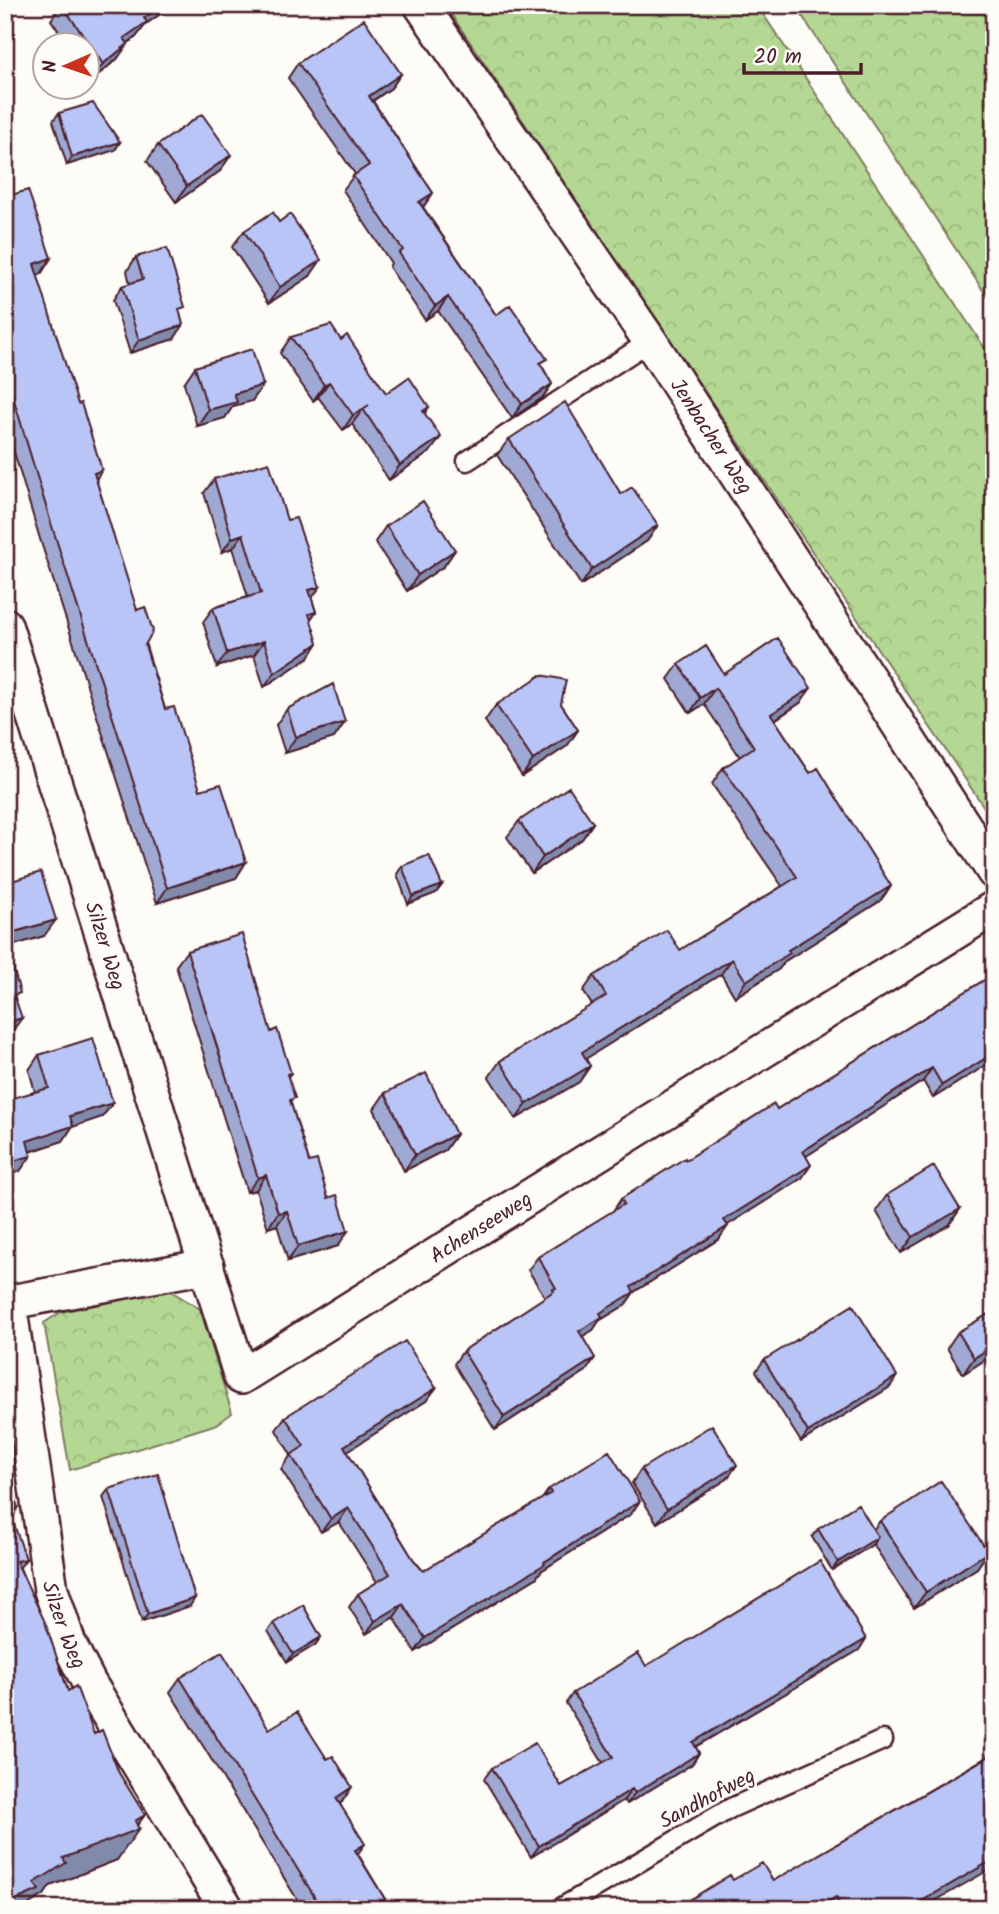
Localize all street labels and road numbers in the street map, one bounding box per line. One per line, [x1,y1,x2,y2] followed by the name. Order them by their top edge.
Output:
[660,372,760,502] street label: Jenbacher Weg
[75,898,134,995] street label: Silzer Weg
[424,1184,539,1273] street label: Achenseeweg
[32,1579,94,1675] street label: Silzer Weg
[654,1760,762,1839] street label: Sandhofweg

